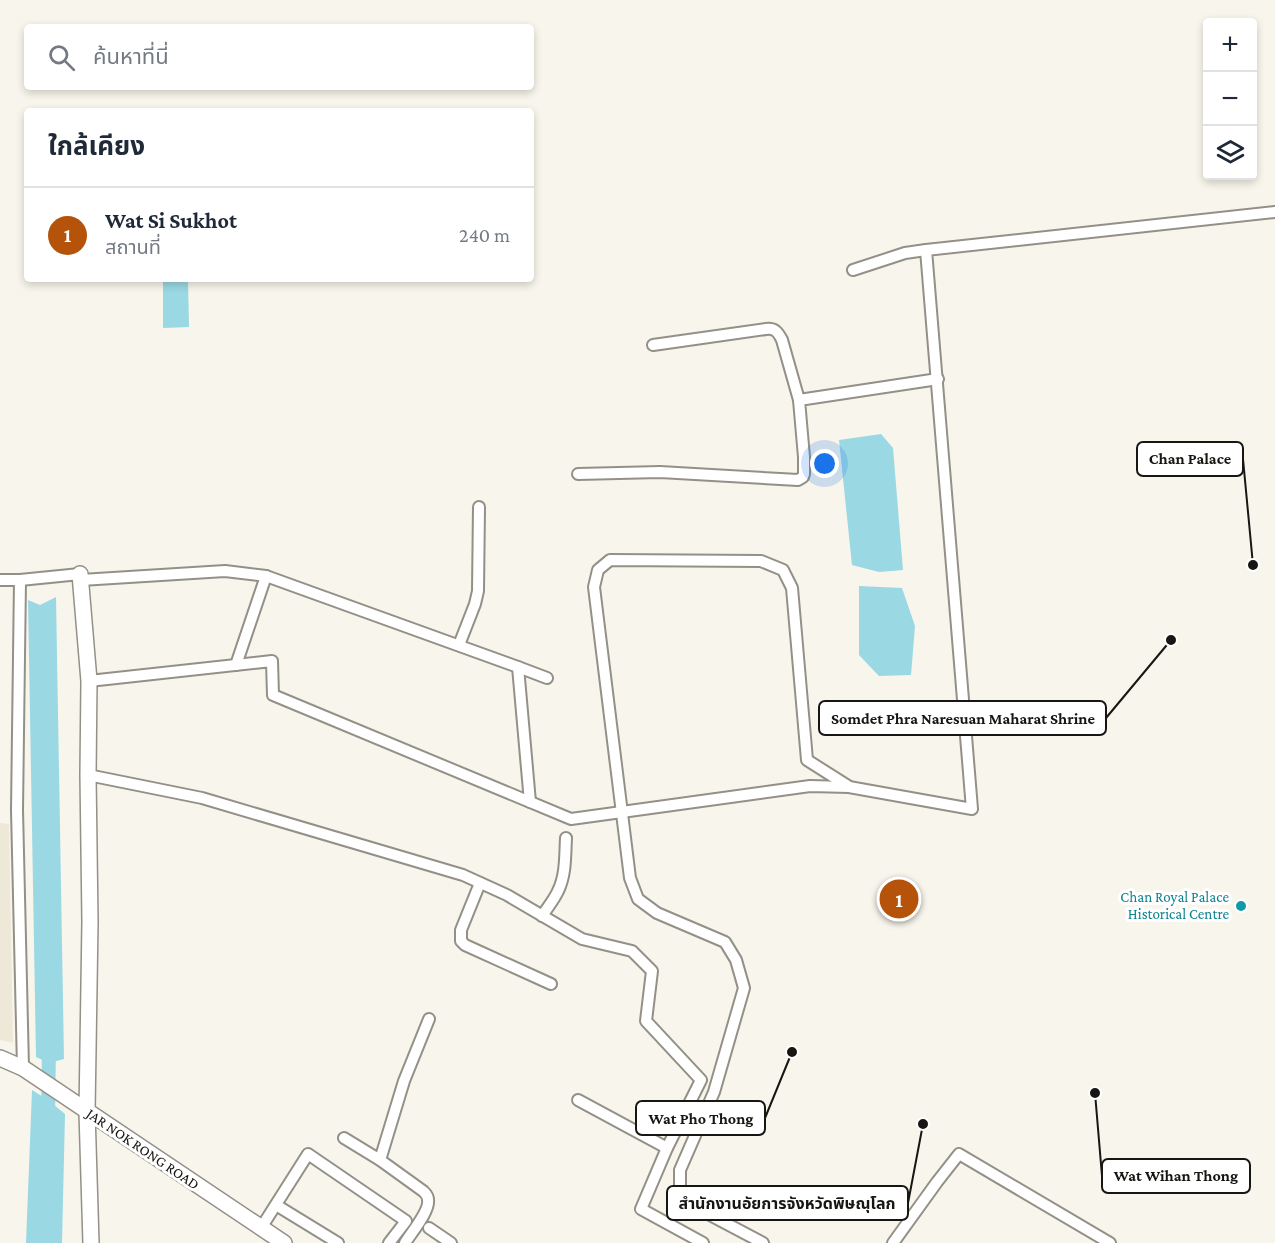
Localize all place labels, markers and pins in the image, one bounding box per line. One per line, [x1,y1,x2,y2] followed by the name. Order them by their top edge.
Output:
[1137,442,1243,476] callout: Chan Palace
[819,701,1106,735] callout: Somdet Phra Naresuan Maharat Shrine
[880,876,918,922] pin: 1
[1120,889,1229,922] place label: Chan Royal Palace Historical Centre
[1234,899,1248,913] marker: Chan Royal Palace Historical Centre
[636,1101,765,1135] callout: Wat Pho Thong
[1102,1159,1250,1193] callout: Wat Wihan Thong
[667,1186,908,1220] callout: สำนักงานอัยการจังหวัดพิษณุโลก

